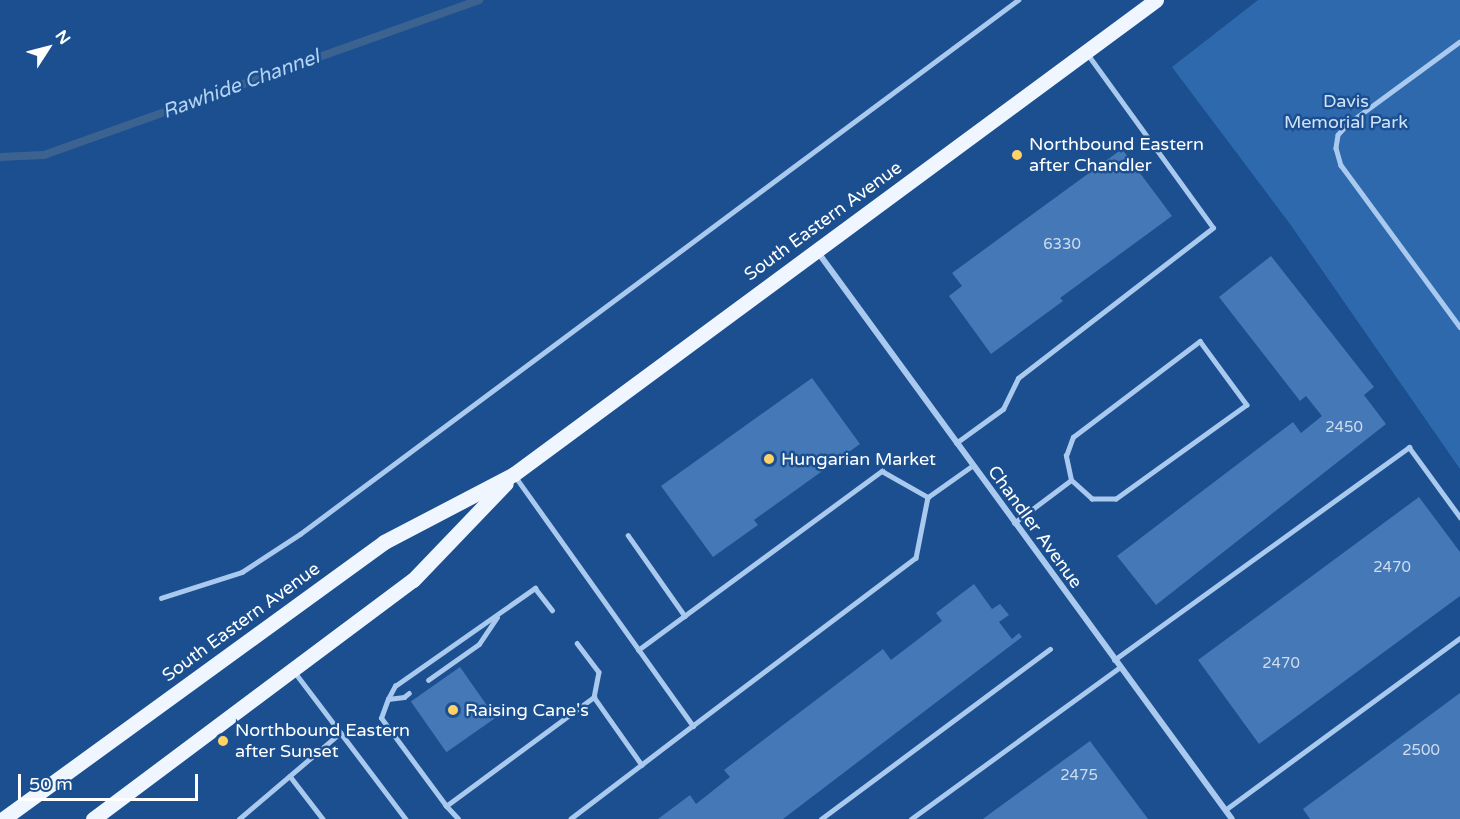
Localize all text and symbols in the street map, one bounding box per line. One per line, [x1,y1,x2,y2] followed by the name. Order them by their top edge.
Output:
[18,18,78,78] north arrow
[51,26,74,48] text: N
[159,45,323,125] water label: Rawhide Channel
[1284,91,1408,134] park label: Davis Memorial Park
[1029,134,1204,176] place label: Northbound Eastern after Chandler
[1010,148,1024,162] marker: Northbound Eastern after Chandler
[740,157,906,285] street label: South Eastern Avenue
[1043,236,1081,254] house number: 6330
[1325,419,1363,437] house number: 2450
[781,448,936,470] place label: Hungarian Market
[762,452,776,466] marker: Hungarian Market
[983,461,1087,593] street label: Chandler Avenue
[158,558,324,686] street label: South Eastern Avenue
[1373,559,1411,577] house number: 2470
[1262,655,1300,673] house number: 2470
[465,699,589,721] place label: Raising Cane's
[446,703,460,717] marker: Raising Cane's
[235,720,410,762] place label: Northbound Eastern after Sunset
[216,734,230,748] marker: Northbound Eastern after Sunset
[1402,742,1440,760] house number: 2500
[21,762,201,800] scale bar
[1060,767,1098,785] house number: 2475
[29,773,73,795] text: 50 m

